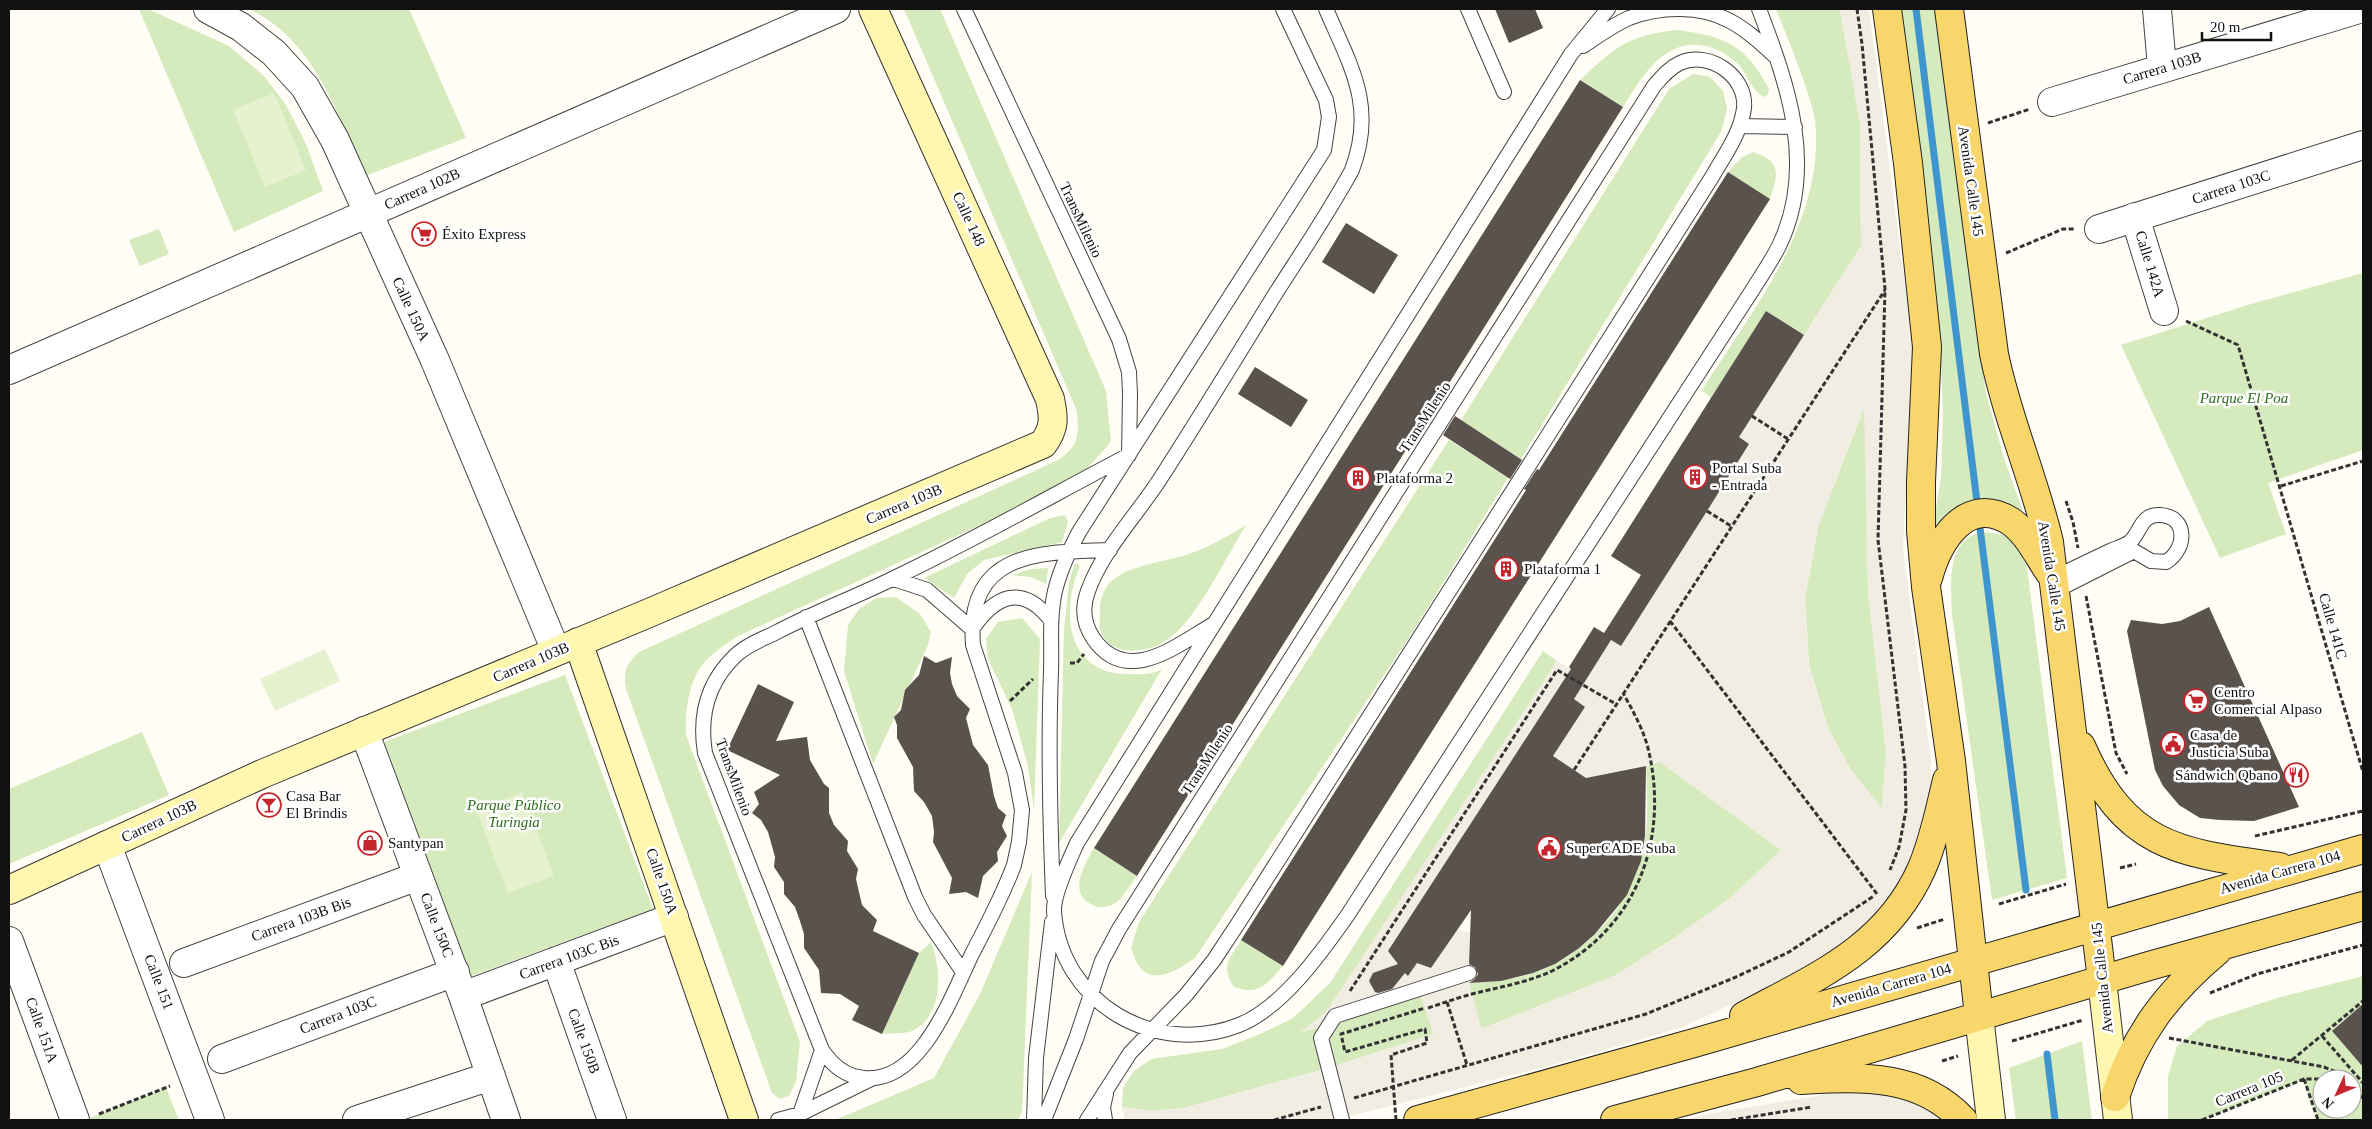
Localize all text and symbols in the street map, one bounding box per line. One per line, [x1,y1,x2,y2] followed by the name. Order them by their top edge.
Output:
[2202,10,2271,42] scale bar
[2210,19,2241,35] text: 20 m
[2121,48,2203,88] street label: Carrera 103B
[1955,125,1987,237] street label: Avenida Calle 145
[382,165,462,213] street label: Carrera 102B
[2190,167,2272,207] street label: Carrera 103C
[1057,180,1105,260] street label: TransMilenio
[950,189,988,249] street label: Calle 148
[411,221,437,247] supermarket icon: Éxito Express
[442,226,526,242] place label: Éxito Express
[2132,229,2168,299] street label: Calle 142A
[389,274,433,344] street label: Calle 150A
[1396,379,1454,455] street label: TransMilenio
[2199,390,2288,406] park label: Parque El Poa
[1712,460,1782,493] place label: Portal Suba - Entrada
[1682,464,1708,490] building icon: Portal Suba - Entrada
[1345,465,1371,491] building icon: Plataforma 2
[1376,470,1453,486] place label: Plataforma 2
[863,481,945,527] street label: Carrera 103B
[2035,520,2069,632] street label: Avenida Calle 145
[1493,556,1519,582] building icon: Plataforma 1
[1524,561,1601,577] place label: Plataforma 1
[2316,591,2350,661] street label: Calle 141C
[490,639,572,685] street label: Carrera 103B
[2214,684,2322,717] place label: Centro Comercial Alpaso
[2183,688,2209,714] supermarket icon: Centro Comercial Alpaso
[1178,721,1236,797] street label: TransMilenio
[2190,727,2269,760] place label: Casa de Justicia Suba
[2160,731,2186,757] public building icon: Casa de Justicia Suba
[713,736,755,818] street label: TransMilenio
[2283,762,2309,788] restaurant icon: Sándwich Qbano
[2175,767,2278,783] place label: Sándwich Qbano
[286,788,347,821] place label: Casa Bar El Brindis
[256,792,282,818] bar icon: Casa Bar El Brindis
[119,797,199,845] street label: Carrera 103B
[466,797,561,830] park label: Parque Público Turingia
[357,830,383,856] shop icon: Santypan
[388,835,444,851] place label: Santypan
[1536,835,1562,861] public building icon: SuperCADE Suba
[1566,840,1676,856] place label: SuperCADE Suba
[643,846,681,916] street label: Calle 150A
[2218,847,2343,897] street label: Avenida Carrera 104
[417,890,457,960] street label: Calle 150C
[249,893,353,944] street label: Carrera 103B Bis
[2088,922,2116,1034] street label: Avenida Calle 145
[517,931,621,982] street label: Carrera 103C Bis
[141,952,177,1012] street label: Calle 151
[1829,960,1954,1010] street label: Avenida Carrera 104
[297,993,379,1037] street label: Carrera 103C
[23,995,61,1065] street label: Calle 151A
[565,1006,603,1076] street label: Calle 150B
[2213,1068,2285,1110] street label: Carrera 105
[2312,1069,2362,1119] north arrow
[2319,1094,2337,1112] text: N

